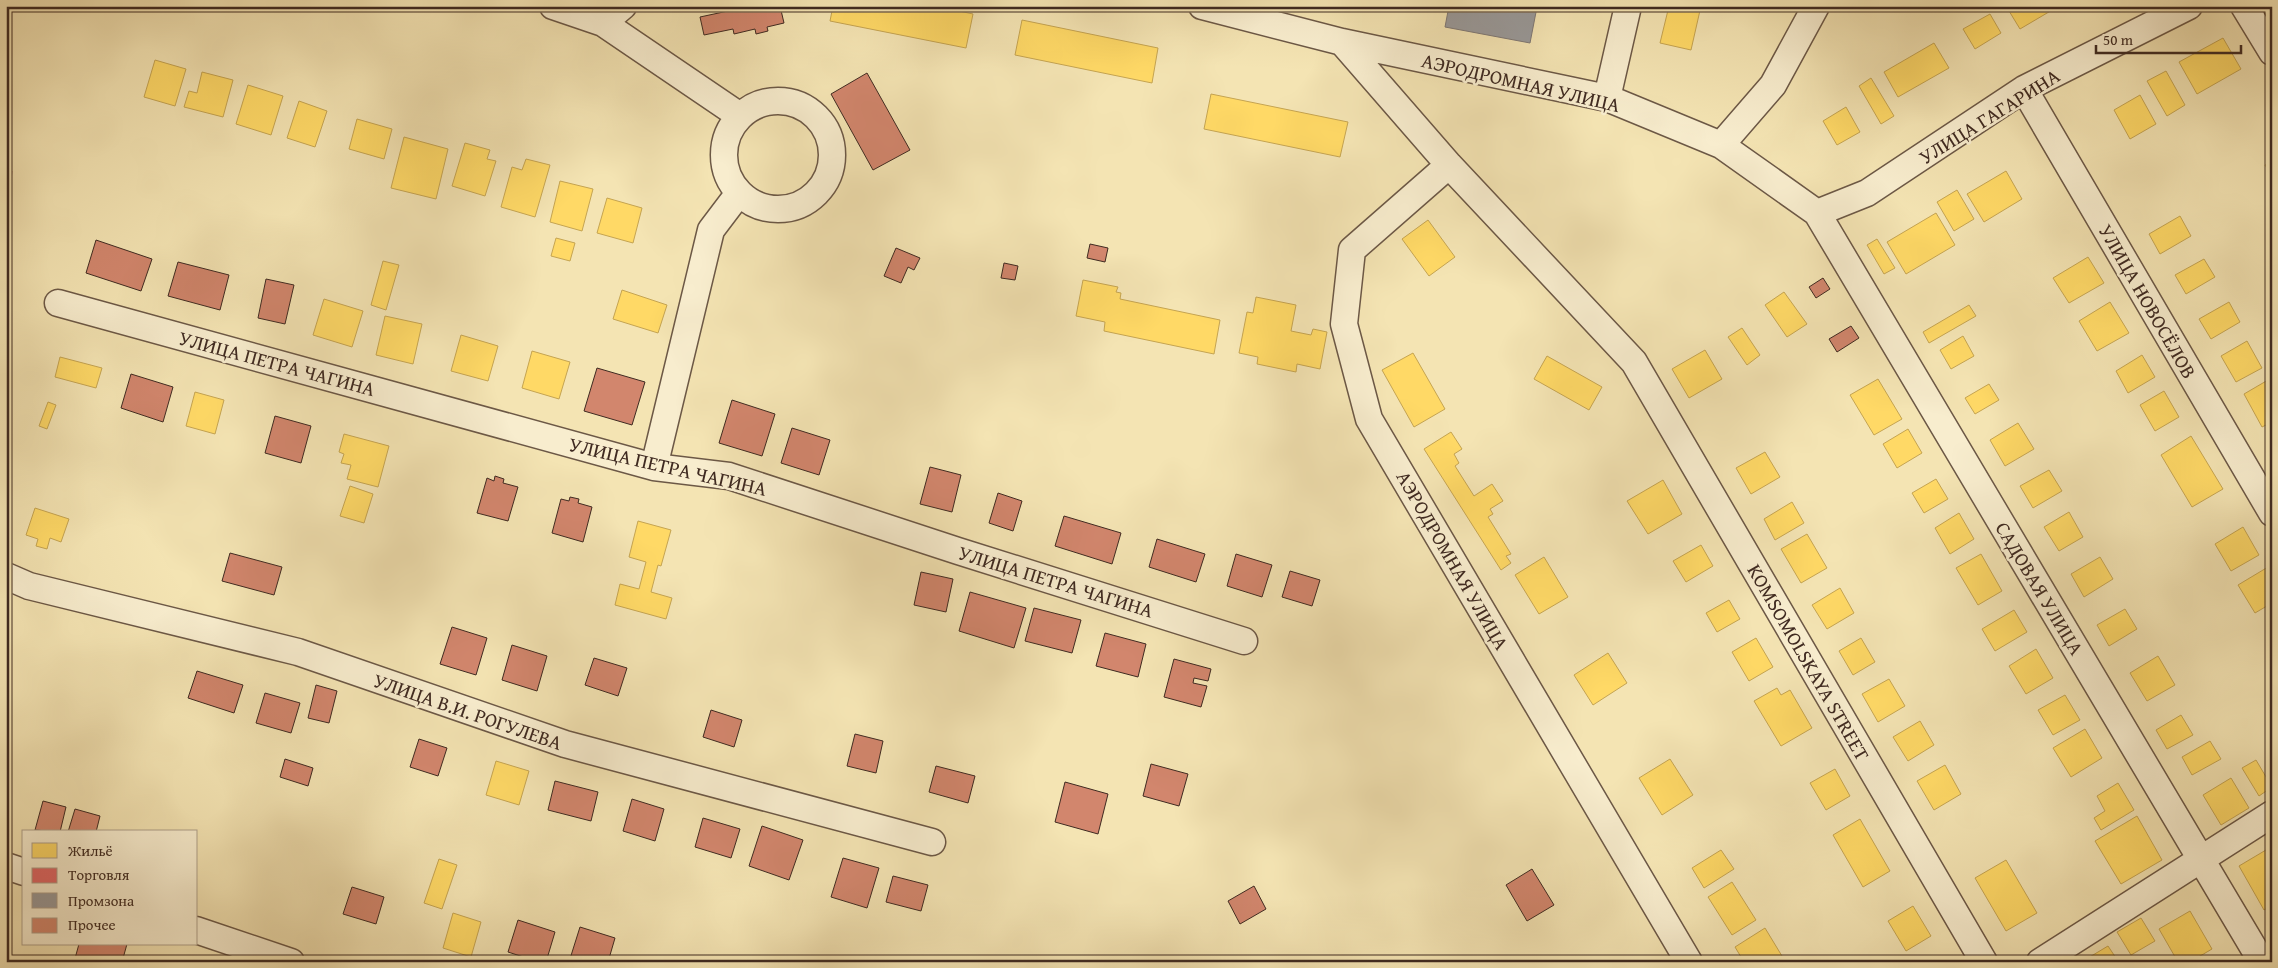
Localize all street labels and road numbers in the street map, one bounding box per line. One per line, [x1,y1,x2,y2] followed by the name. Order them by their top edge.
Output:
[1419,45,1623,119] street label: АЭРОДРОМНАЯ УЛИЦА
[1913,61,2065,171] street label: УЛИЦА ГАГАРИНА
[2092,218,2204,384] street label: УЛИЦА НОВОСЁЛОВ
[176,323,378,403] street label: УЛИЦА ПЕТРА ЧАГИНА
[566,429,770,503] street label: УЛИЦА ПЕТРА ЧАГИНА
[1390,465,1516,655] street label: АЭРОДРОМНАЯ УЛИЦА
[1989,516,2091,660] street label: САДОВАЯ УЛИЦА
[955,538,1157,624] street label: УЛИЦА ПЕТРА ЧАГИНА
[1741,558,1877,766] street label: KOMSOMOLSKAYA STREET
[370,665,566,757] street label: УЛИЦА В.И. РОГУЛЕВА

